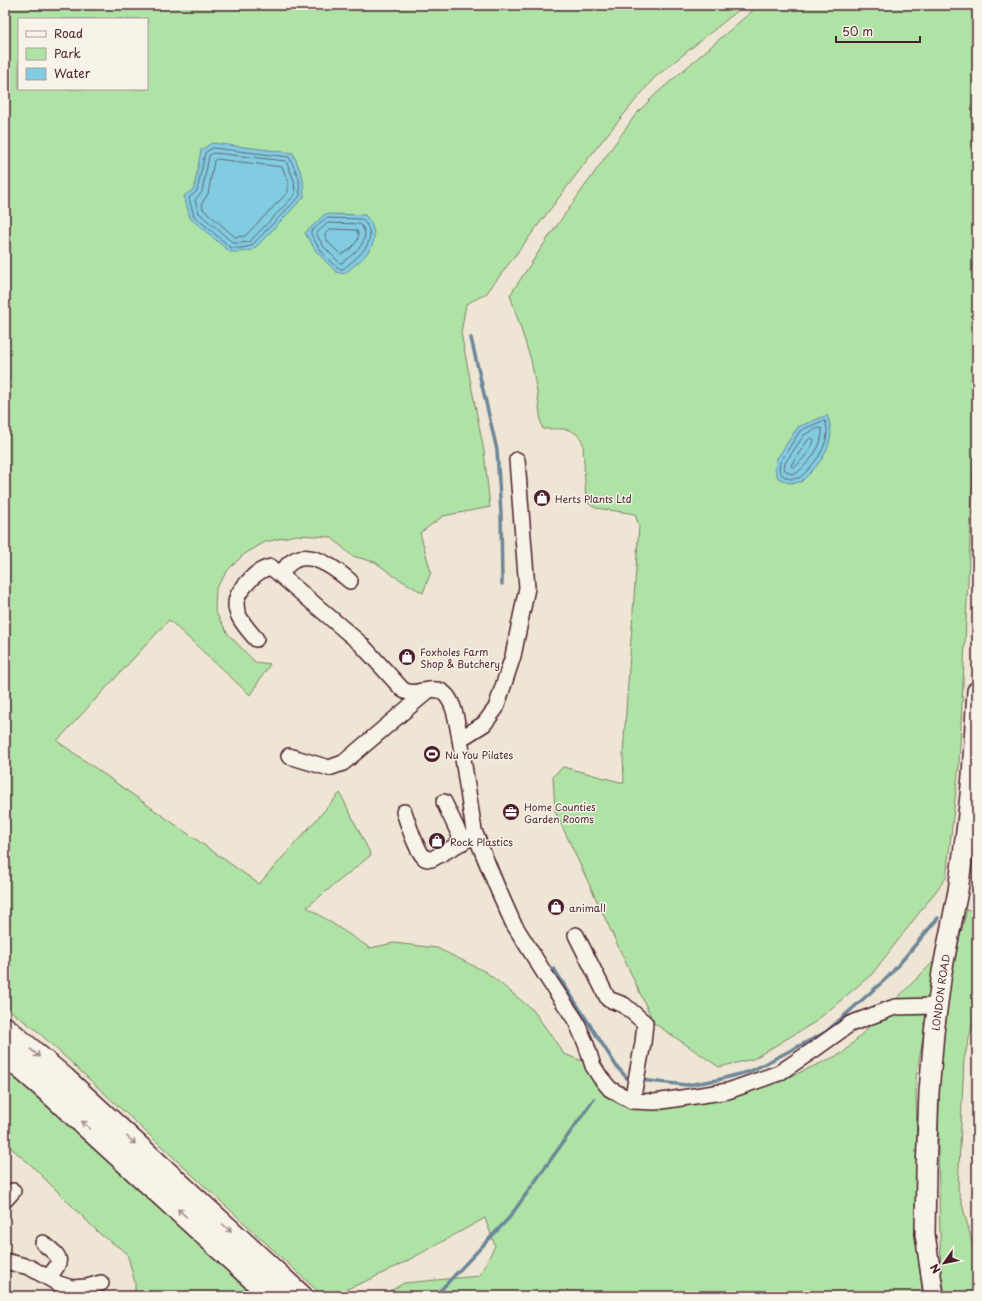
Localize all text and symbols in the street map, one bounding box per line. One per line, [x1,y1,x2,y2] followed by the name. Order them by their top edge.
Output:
[18,18,148,90] legend
[836,18,920,44] scale bar
[842,22,873,40] text: 50 m
[54,24,83,42] text: Road
[54,44,81,62] text: Park
[54,64,91,82] text: Water
[532,488,552,508] shop icon: Herts Plants Ltd
[555,491,632,506] place label: Herts Plants Ltd
[420,644,500,672] place label: Foxholes Farm Shop & Butchery
[397,647,417,667] shop icon: Foxholes Farm Shop & Butchery
[422,744,442,764] sports icon: Nu You Pilates
[445,747,513,762] place label: Nu You Pilates
[524,799,596,826] place label: Home Counties Garden Rooms
[501,802,521,822] office icon: Home Counties Garden Rooms
[427,831,447,851] shop icon: Rock Plastics
[450,834,513,849] place label: Rock Plastics
[546,897,566,917] shop icon: animall
[569,900,606,915] place label: animall
[927,953,953,1032] street label: LONDON ROAD
[29,1049,40,1058] one-way arrow
[80,1121,91,1130] one-way arrow
[126,1135,136,1145] one-way arrow
[177,1209,187,1218] one-way arrow
[222,1223,232,1233] one-way arrow
[924,1243,964,1283] north arrow
[926,1260,945,1277] text: N

